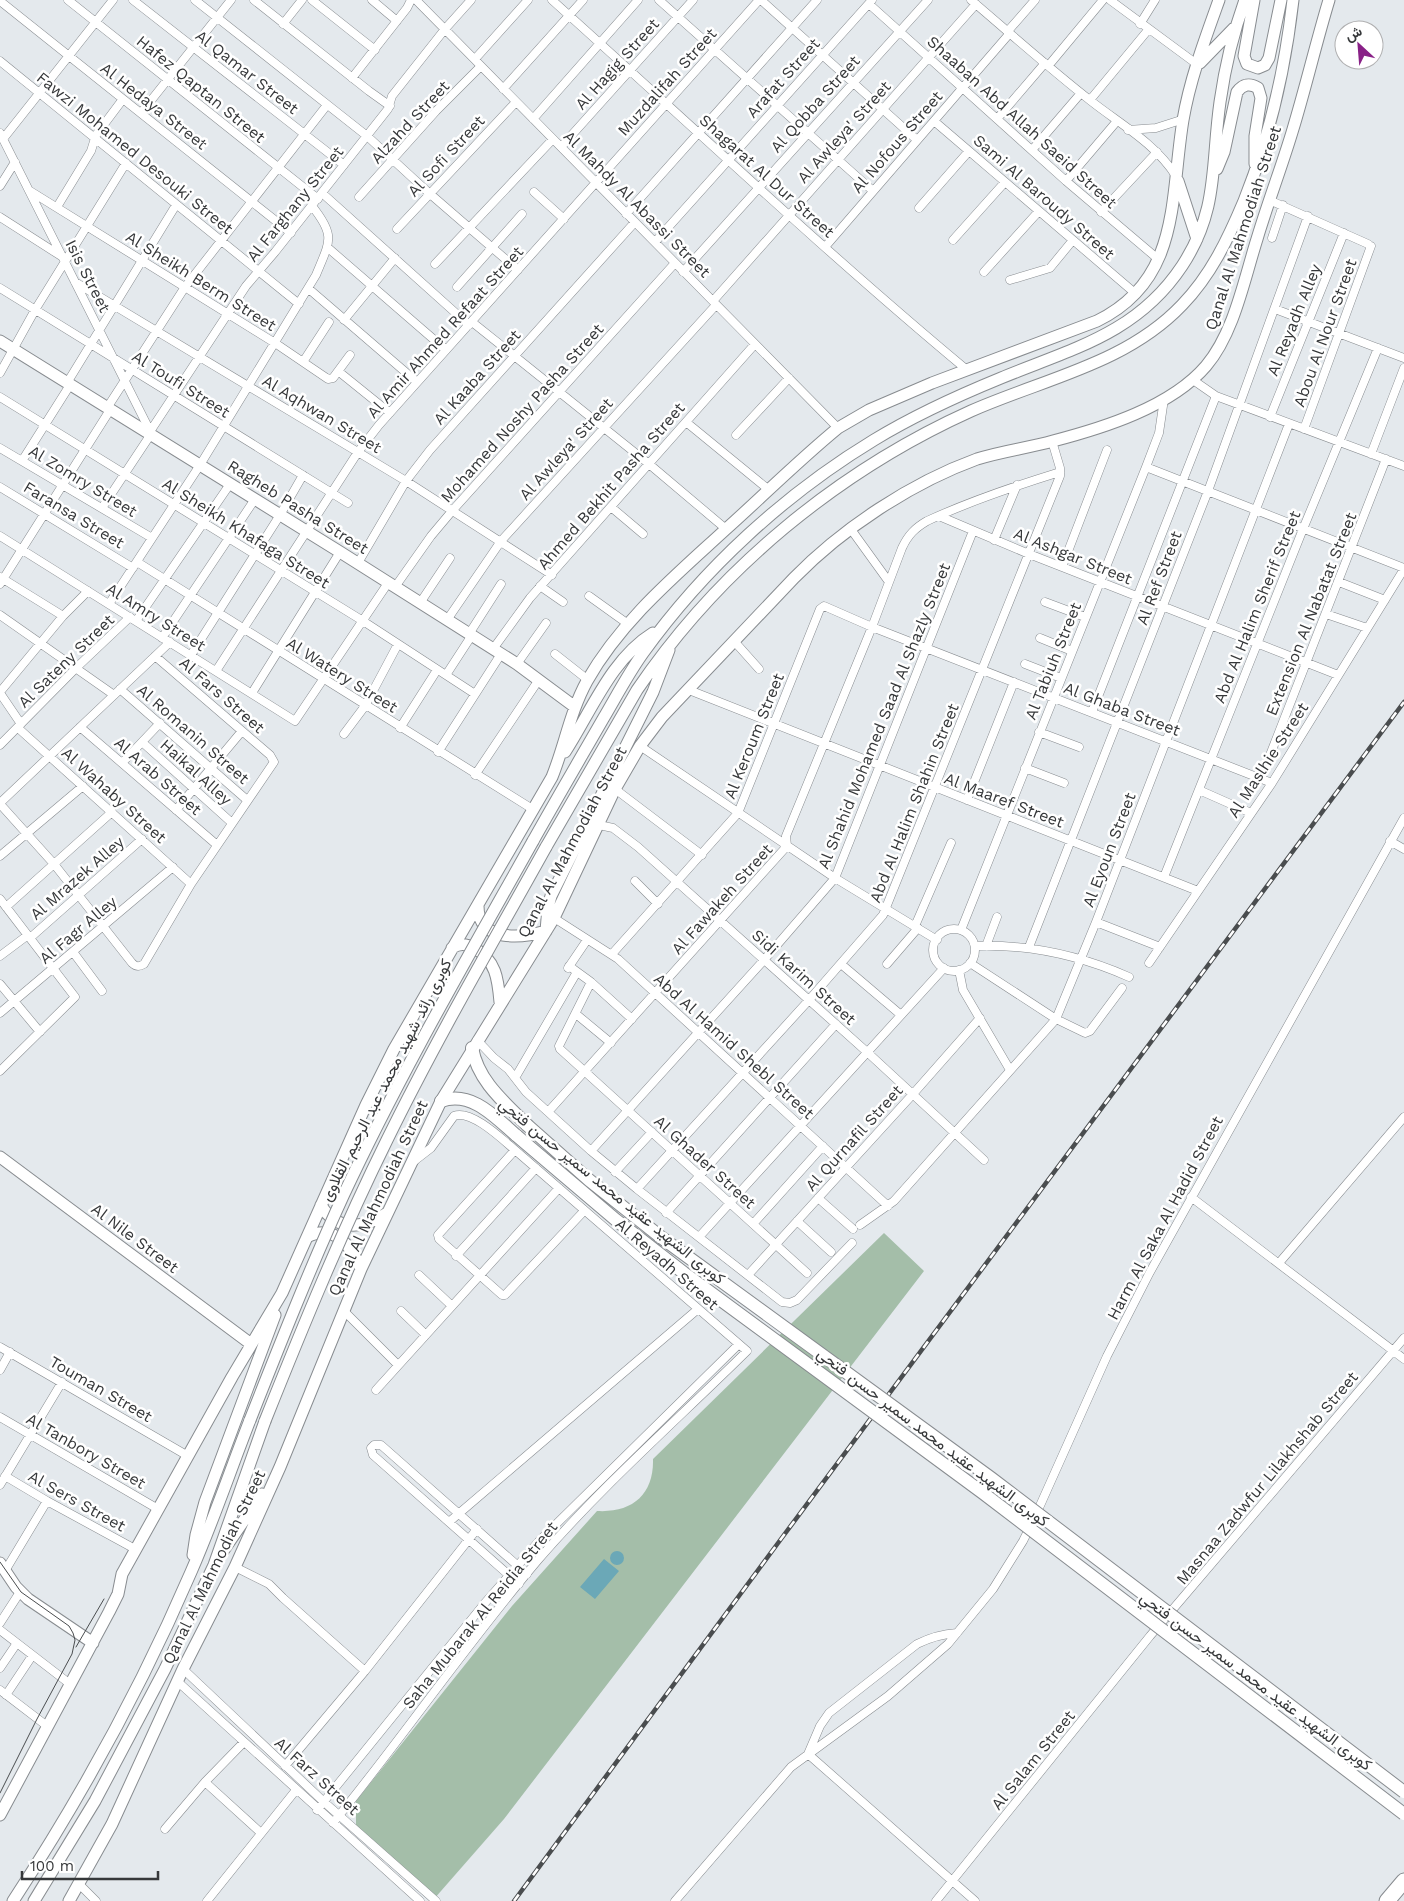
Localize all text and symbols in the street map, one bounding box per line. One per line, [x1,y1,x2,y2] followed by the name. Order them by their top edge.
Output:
[571,14,663,113] street label: Al Hagig Street
[1334,20,1384,70] north arrow
[1342,22,1365,45] text: ش
[614,24,721,140] street label: Muzdalifah Street
[192,26,303,118] street label: Al Qamar Street
[133,31,269,147] street label: Hafez Qaptan Street
[923,32,1121,212] street label: Shaaban Abd Allah Saeid Street
[742,34,824,122] street label: Arafat Street
[766,51,864,157] street label: Al Qobba Street
[97,58,211,154] street label: Al Hedaya Street
[33,68,237,238] street label: Fawzi Mohamed Desouki Street
[367,76,454,167] street label: Alzahd Street
[793,77,895,187] street label: Al Awleya' Street
[848,87,947,197] street label: Al Nofous Street
[696,110,839,242] street label: Shagarat Al Dur Street
[404,111,489,201] street label: Al Sofi Street
[1201,123,1285,333] street label: Qanal Al Mahmodiah Street
[560,127,715,282] street label: Al Mahdy Al Abassi Street
[970,131,1119,264] street label: Sami Al Baroudy Street
[243,142,348,266] street label: Al Farghany Street
[122,227,280,335] street label: Al Sheikh Berm Street
[62,236,115,316] street label: Isis Street
[363,242,527,422] street label: Al Amir Ahmed Refaat Street
[1289,256,1361,410] street label: Abou Al Nour Street
[1263,261,1325,379] street label: Al Reyadh Alley
[437,319,608,506] street label: Mohamed Noshy Pasha Street
[429,325,525,428] street label: Al Kaaba Street
[129,346,234,422] street label: Al Toufi Street
[259,371,385,457] street label: Al Aqhwan Street
[515,394,617,504] street label: Al Awleya' Street
[533,398,689,573] street label: Ahmed Bekhit Pasha Street
[25,441,141,521] street label: Al Zomry Street
[224,456,372,558] street label: Ragheb Pasha Street
[159,474,333,592] street label: Al Sheikh Khafaga Street
[20,477,128,553] street label: Faransa Street
[1210,508,1304,706] street label: Abd Al Halim Sherif Street
[1262,509,1361,718] street label: Extension Al Nabatat Street
[1011,524,1135,588] street label: Al Ashgar Street
[1132,528,1186,628] street label: Al Ref Street
[814,560,954,872] street label: Al Shahid Mohamed Saad Al Shazly Street
[103,579,209,655] street label: Al Amry Street
[1021,599,1085,722] street label: Al Tabiuh Street
[14,610,118,712] street label: Al Sateny Street
[283,633,401,717] street label: Al Watery Street
[176,653,269,737] street label: Al Fars Street
[720,670,788,802] street label: Al Keroum Street
[1061,678,1183,740] street label: Al Ghaba Street
[133,680,253,788] street label: Al Romanin Street
[1224,699,1312,821] street label: Al Maslhie Street
[865,700,963,905] street label: Abd Al Halim Shahin Street
[111,733,206,819] street label: Al Arab Street
[156,735,236,810] street label: Haikal Alley
[58,743,170,847] street label: Al Wahaby Street
[513,743,631,941] street label: Qanal Al Mahmodiah Street
[941,768,1067,832] street label: Al Maaref Street
[1078,790,1140,910] street label: Al Eyoun Street
[26,832,128,924] street label: Al Mrazek Alley
[667,840,777,958] street label: Al Fawakeh Street
[35,892,121,968] street label: Al Fagr Alley
[748,925,860,1029] street label: Sidi Karim Street
[316,956,456,1205] street label: كوبرى رائد شهيد محمد عبد الرحيم القلاوى
[650,969,818,1123] street label: Abd Al Hamid Shebl Street
[801,1081,907,1195] street label: Al Qurnafil Street
[493,1094,729,1291] street label: كوبرى الشهيد عقيد محمد سمير حسن فتحي
[324,1097,432,1299] street label: Qanal Al Mahmodiah Street
[650,1111,760,1213] street label: Al Ghader Street
[1103,1113,1227,1323] street label: Harm Al Saka Al Hadid Street
[88,1199,183,1277] street label: Al Nile Street
[612,1214,723,1314] street label: Al Reyadh Street
[811,1344,1053,1534] street label: كوبرى الشهيد عقيد محمد سمير حسن فتحي
[46,1352,156,1426] street label: Touman Street
[1172,1367,1362,1588] street label: Masnaa Zadwfur Lilakhshab Street
[23,1409,149,1493] street label: Al Tanbory Street
[25,1466,129,1536] street label: Al Sers Street
[159,1467,270,1667] street label: Qanal Al Mahmodiah Street
[399,1517,562,1712] street label: Saha Mubarak Al Reidia Street
[1134,1588,1376,1778] street label: كوبرى الشهيد عقيد محمد سمير حسن فتحي
[987,1706,1079,1814] street label: Al Salam Street
[271,1733,363,1819] street label: Al Farz Street
[22,1848,159,1880] scale bar
[30,1857,74,1875] text: 100 m

